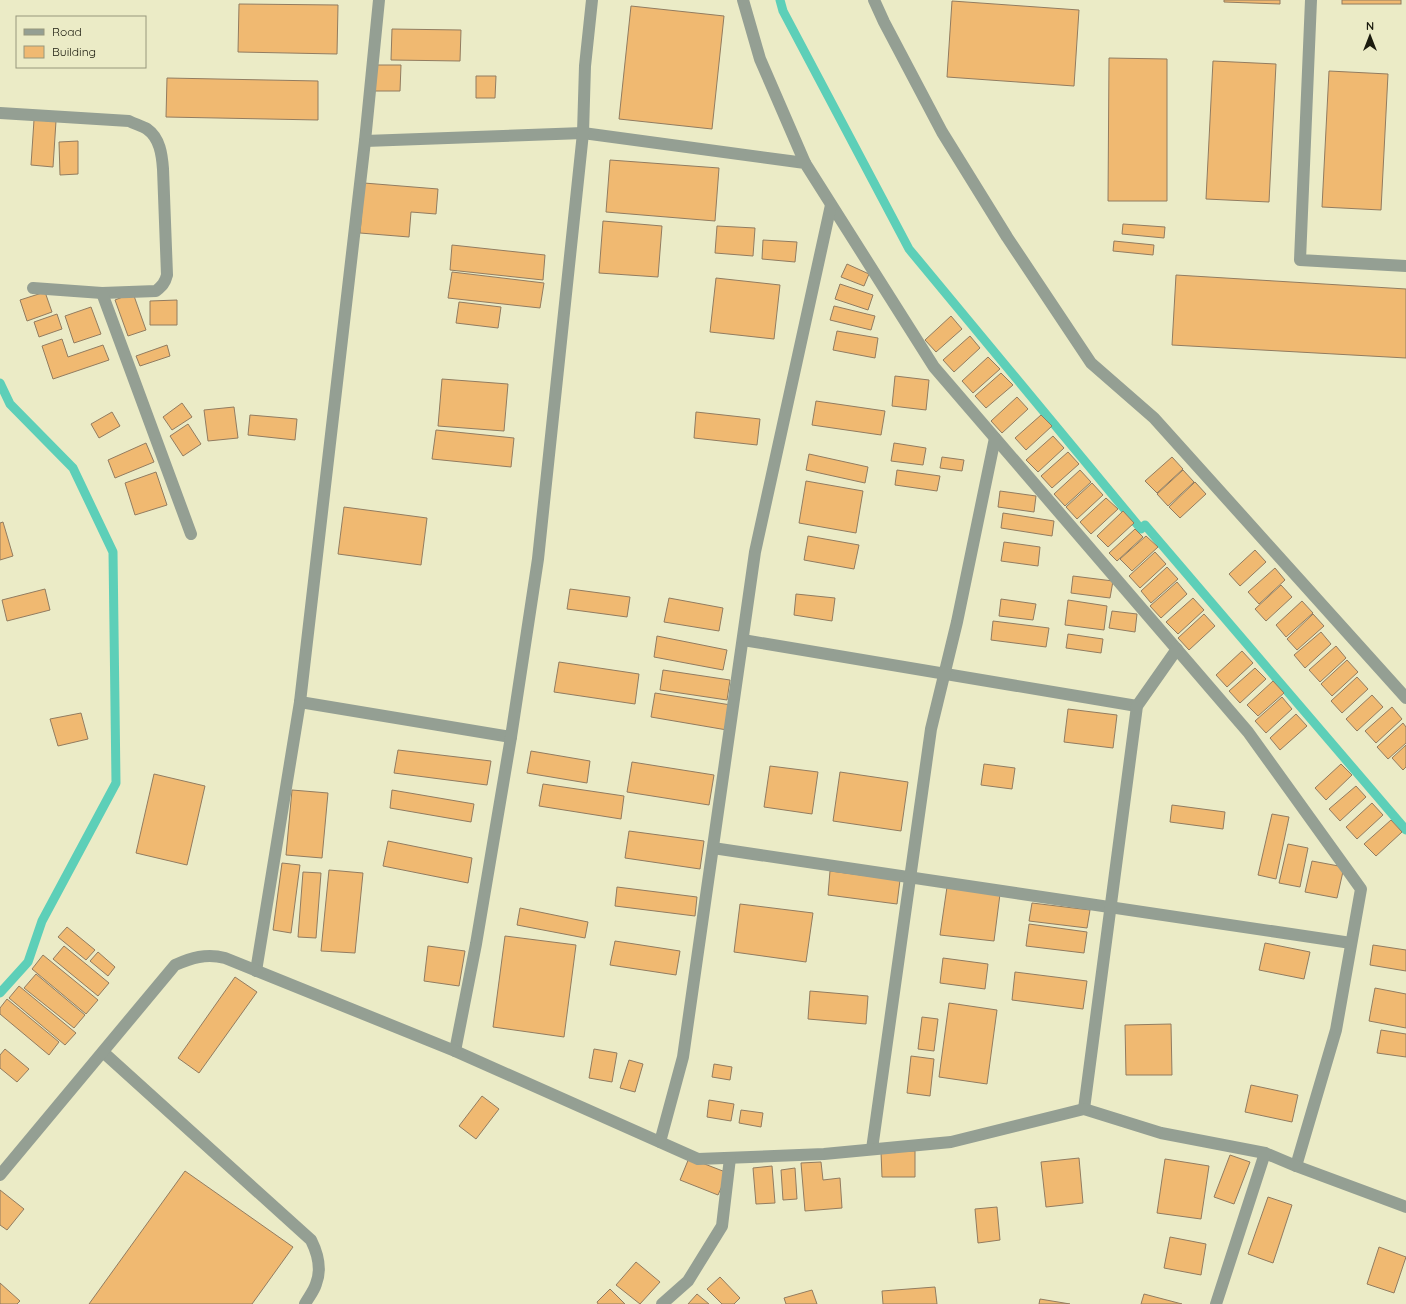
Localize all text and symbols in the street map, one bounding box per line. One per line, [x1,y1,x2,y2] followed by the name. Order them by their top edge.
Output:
[16,16,146,68] legend
[1350,16,1390,56] north arrow
[1366,19,1374,33] text: N
[52,24,82,39] text: Road
[52,44,96,59] text: Building

